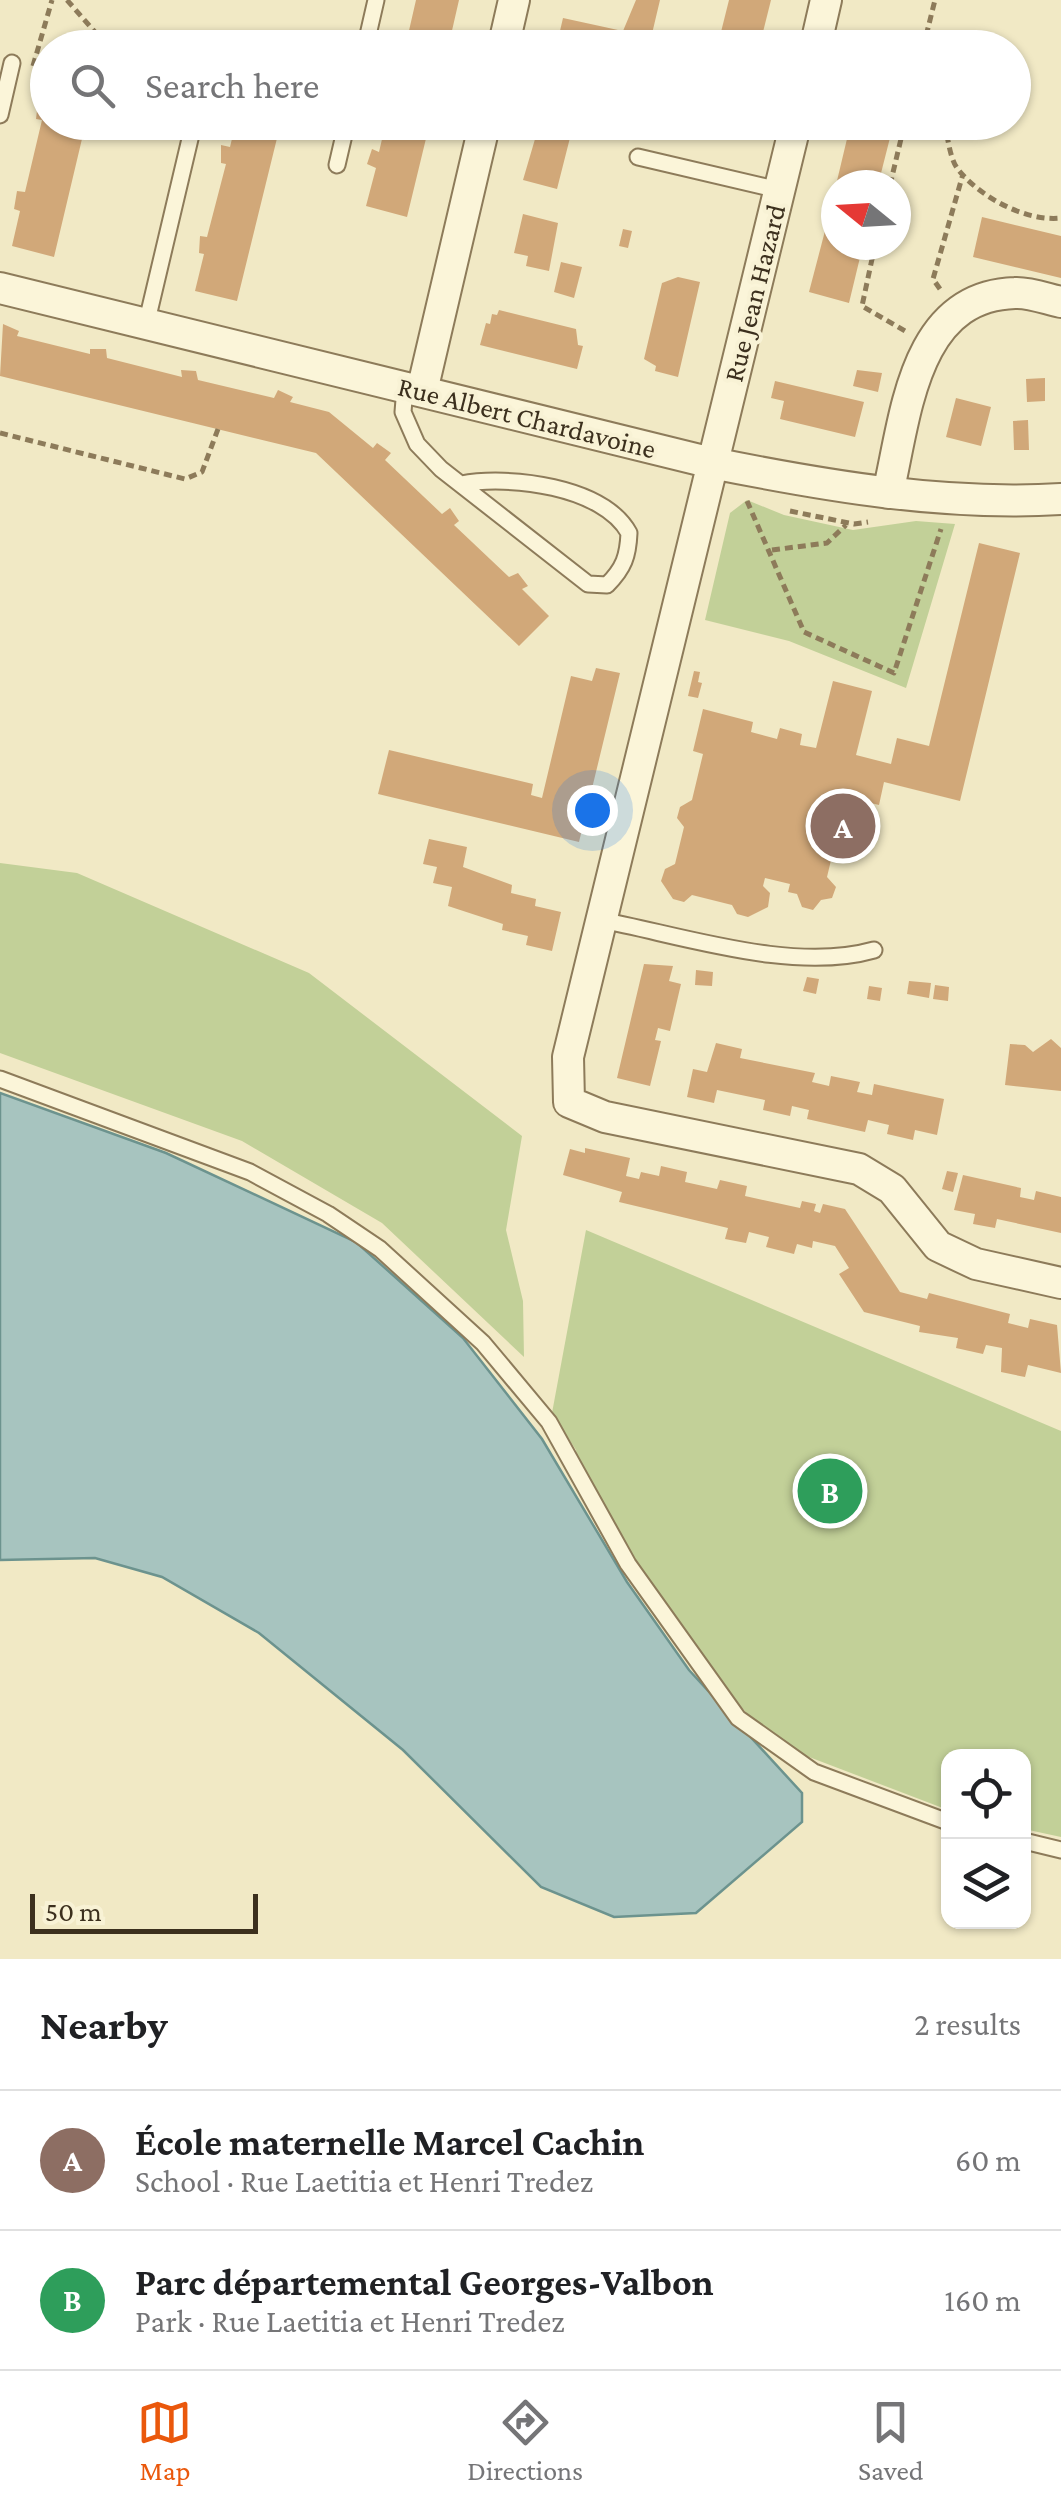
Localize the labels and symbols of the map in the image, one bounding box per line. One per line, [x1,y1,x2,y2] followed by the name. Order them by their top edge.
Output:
[821,170,911,260] north arrow
[717,201,792,385] street label: Rue Jean Hazard
[395,370,659,465] street label: Rue Albert Chardavoine
[567,785,618,836] your location
[810,788,876,864] pin: A
[798,1454,862,1528] pin: B
[30,1889,258,1934] scale bar

